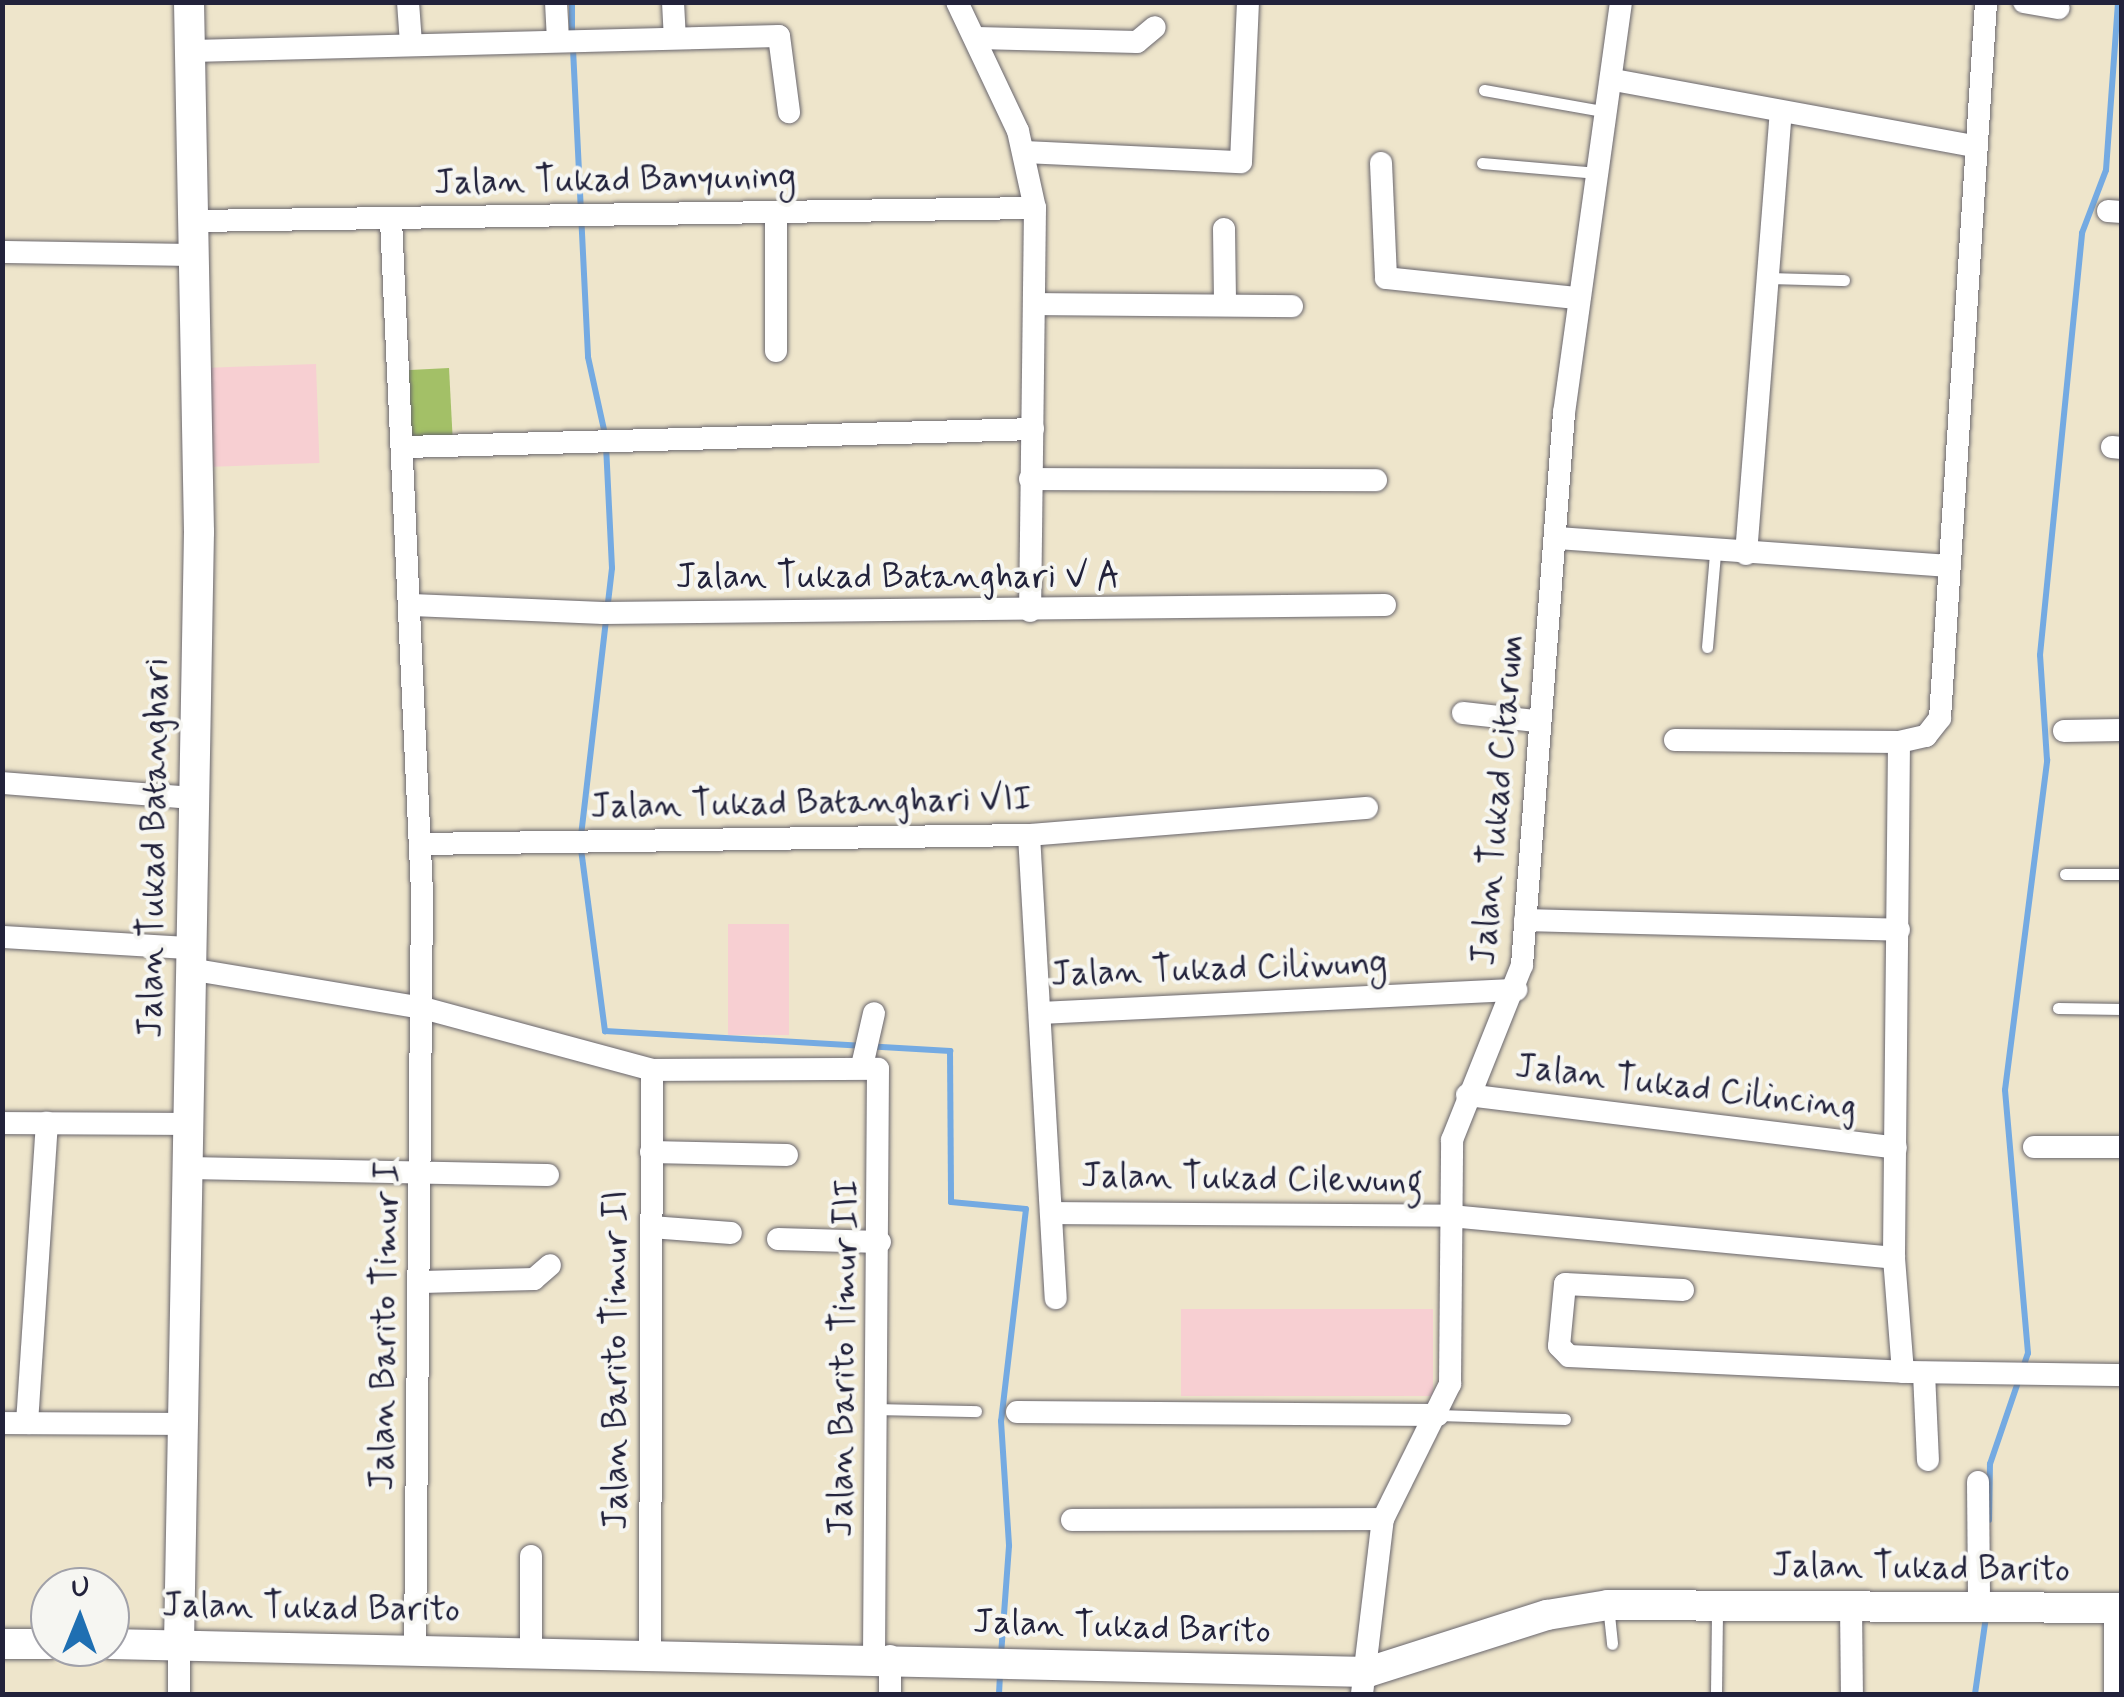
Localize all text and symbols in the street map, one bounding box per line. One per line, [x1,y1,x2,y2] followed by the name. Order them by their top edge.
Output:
[441,156,789,204] street label: Jalan Tukad Banyuning
[681,556,1115,598] street label: Jalan Tukad Batanghari V A
[1463,638,1533,962] street label: Jalan Tukad Citarum
[130,663,178,1033] street label: Jalan Tukad Batanghari
[590,778,1032,828] street label: Jalan Tukad Batanghari VII
[1055,942,1383,996] street label: Jalan Tukad Ciliwung
[1518,1046,1854,1128] street label: Jalan Tukad Cilincing
[1084,1155,1420,1203] street label: Jalan Tukad Cilewung
[361,1168,409,1484] street label: Jalan Barito Timur I
[820,1184,868,1532] street label: Jalan Barito Timur III
[595,1192,637,1528] street label: Jalan Barito Timur II
[1777,1544,2065,1592] street label: Jalan Tukad Barito
[30,1567,130,1667] north arrow
[71,1570,90,1607] text: U
[167,1584,455,1632] street label: Jalan Tukad Barito
[978,1601,1266,1653] street label: Jalan Tukad Barito

